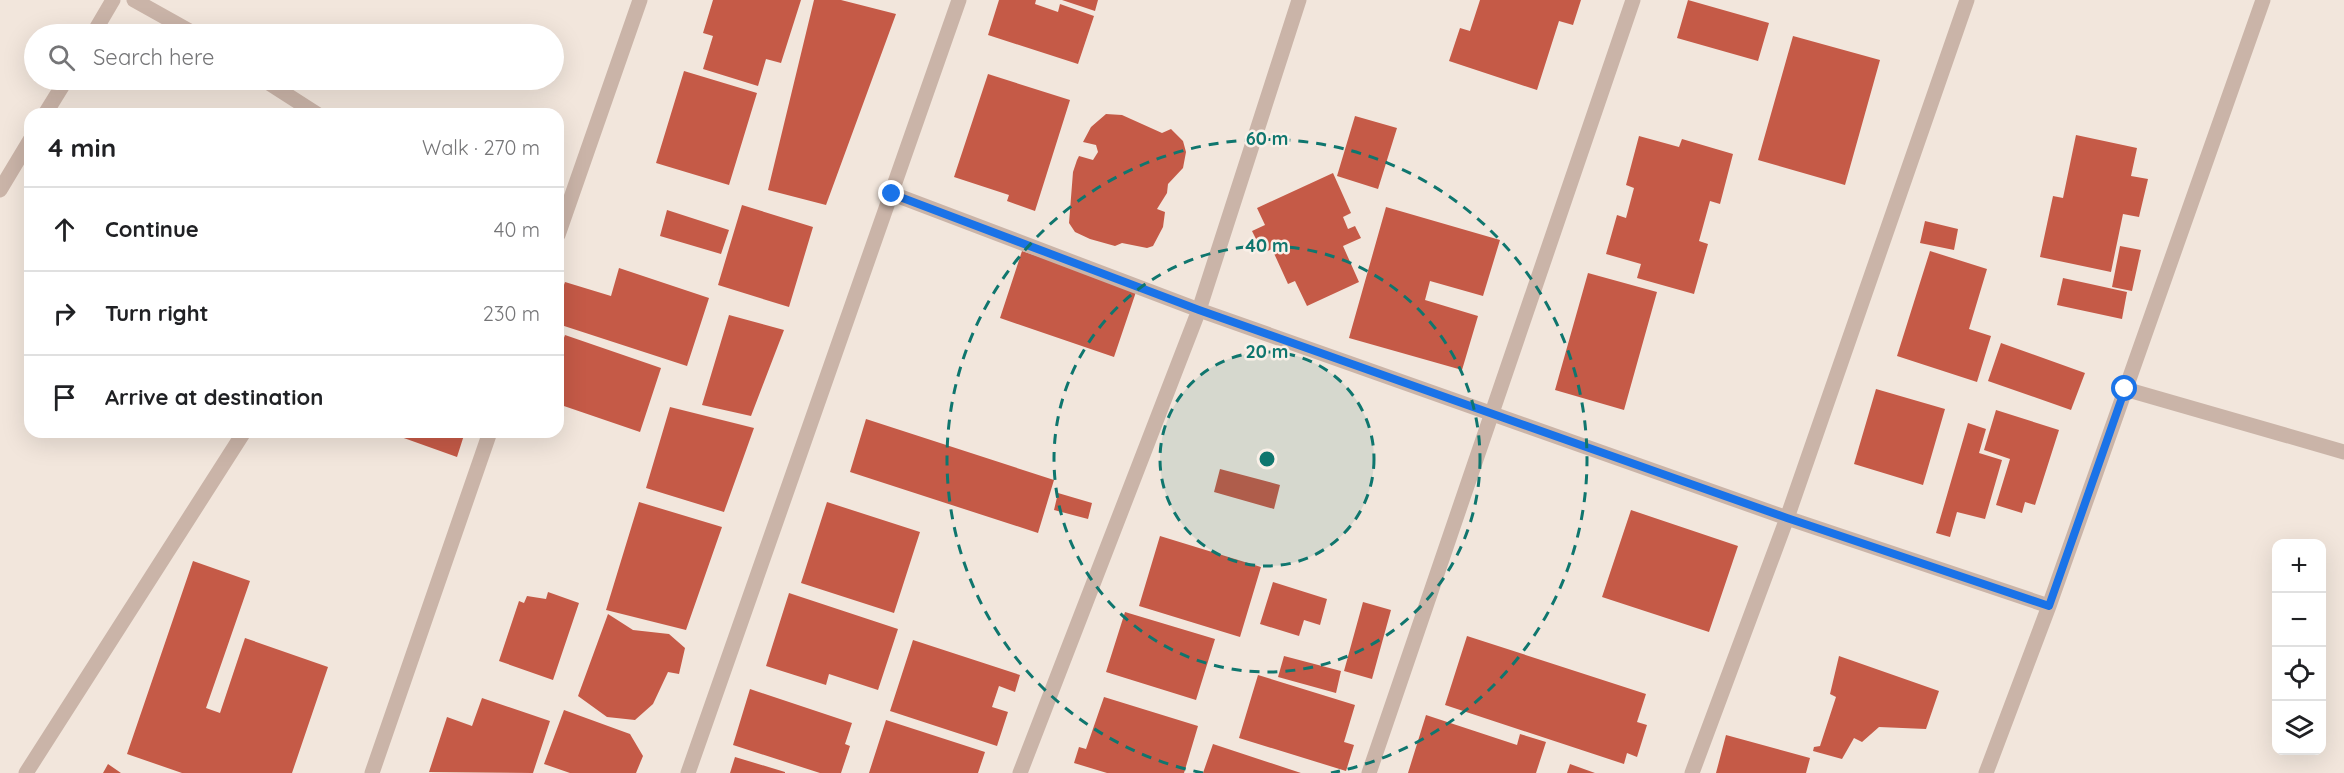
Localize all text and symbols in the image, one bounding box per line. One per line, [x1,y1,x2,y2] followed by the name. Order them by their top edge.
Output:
[24,24,564,90] search box
[45,41,78,74] icon: search
[93,43,214,71] text: Search here
[1246,127,1288,150] text: 60 m
[48,131,116,164] text: 4 min
[422,135,540,160] text: Walk · 270 m
[878,180,904,206] route end
[48,213,81,246] icon: ahead
[105,215,199,243] text: Continue
[494,217,540,242] text: 40 m
[1245,234,1289,257] text: 40 m
[48,297,81,330] icon: right
[105,299,209,327] text: Turn right
[483,301,540,326] text: 230 m
[1246,340,1288,363] text: 20 m
[2111,375,2137,401] route start
[48,381,81,414] icon: arrive
[105,383,323,411] text: Arrive at destination
[1257,449,1277,469] centre of rings
[2272,539,2326,755] map controls
[2272,539,2326,593] button: +
[2272,593,2326,647] button: −
[2272,647,2326,701] button: locate
[2272,701,2326,755] button: layers

